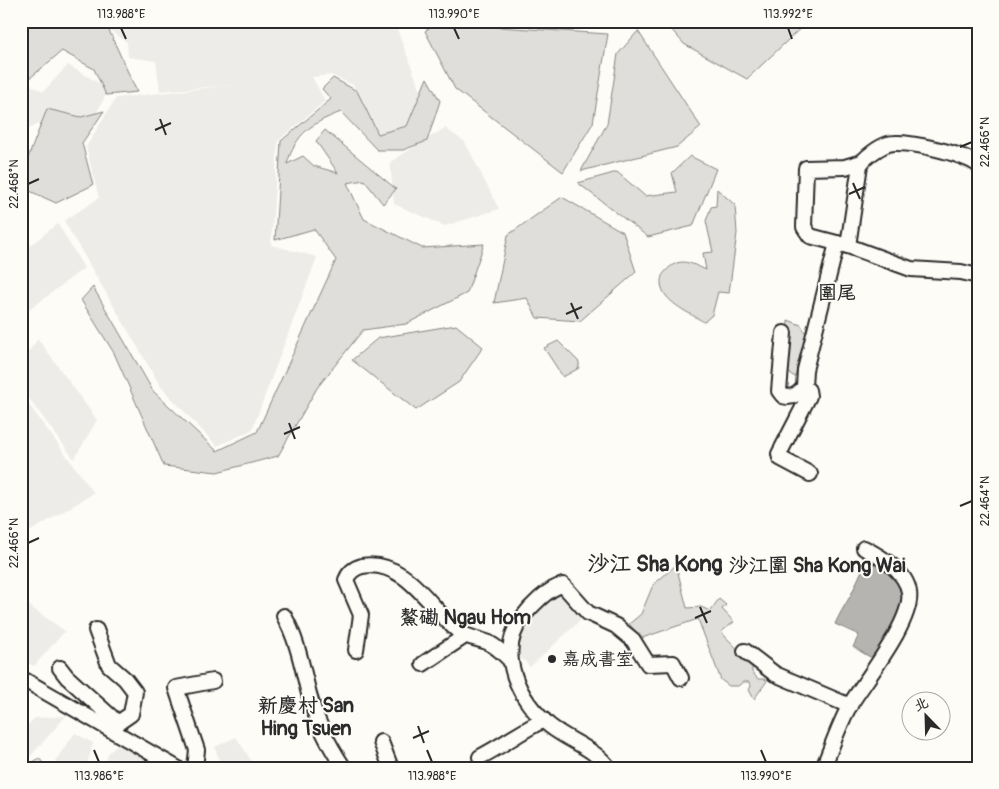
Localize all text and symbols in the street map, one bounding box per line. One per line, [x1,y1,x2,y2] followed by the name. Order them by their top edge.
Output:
[97,7,145,22] text: 113.988°E
[429,7,479,22] text: 113.990°E
[763,7,813,22] text: 113.992°E
[978,117,993,167] text: 22.466°N
[7,159,22,209] text: 22.468°N
[818,281,856,305] district label: 圍尾
[978,476,993,526] text: 22.464°N
[7,518,22,568] text: 22.466°N
[587,550,723,578] district label: 沙江 Sha Kong
[728,553,906,578] district label: 沙江圍 Sha Kong Wai
[399,605,531,630] district label: 鰲磡 Ngau Hom
[562,648,634,671] place label: 嘉成書室
[546,653,558,665] marker: 嘉成書室
[902,692,952,742] north arrow
[258,693,354,741] district label: 新慶村 San Hing Tsuen
[911,694,931,715] text: 北
[74,769,124,784] text: 113.986°E
[408,769,456,784] text: 113.988°E
[741,769,791,784] text: 113.990°E

